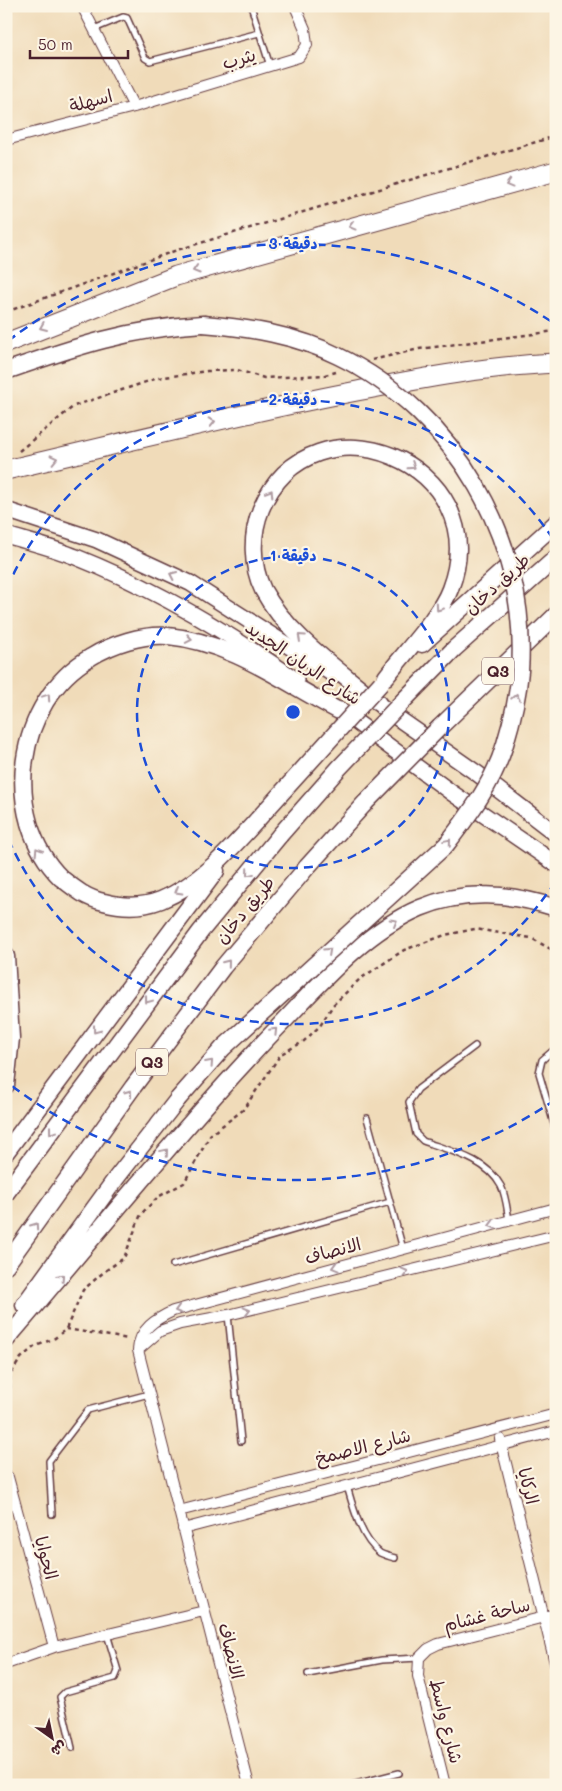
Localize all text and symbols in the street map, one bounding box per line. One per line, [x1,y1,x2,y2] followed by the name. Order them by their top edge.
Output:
[30,28,128,60] scale bar
[38,34,73,54] text: 50 m
[219,42,258,74] street label: يثرب
[66,83,115,117] street label: اسهلة
[505,178,513,188] one-way arrow
[347,220,356,231] one-way arrow
[268,233,318,253] text: 3 دقيقة
[192,265,200,275] one-way arrow
[40,322,48,332] one-way arrow
[269,389,317,409] text: 2 دقيقة
[208,417,217,428] one-way arrow
[49,454,58,465] one-way arrow
[407,460,416,469] one-way arrow
[263,490,273,499] one-way arrow
[270,545,316,565] text: 1 دقيقة
[458,547,534,619] street label: طريق دخان
[169,571,178,582] one-way arrow
[436,603,445,612] one-way arrow
[240,615,366,711] street label: شارع الريان الجديد
[185,634,193,644] one-way arrow
[298,634,307,643] one-way arrow
[482,658,514,684] road number: Q3
[510,692,521,701] one-way arrow
[41,693,50,703] one-way arrow
[284,703,302,721] centre of rings
[442,838,451,847] one-way arrow
[35,847,44,856] one-way arrow
[246,867,255,876] one-way arrow
[209,871,279,948] street label: طريق دخان
[174,885,183,895] one-way arrow
[388,919,397,929] one-way arrow
[322,948,331,957] one-way arrow
[221,960,230,969] one-way arrow
[146,994,154,1003] one-way arrow
[93,1024,101,1033] one-way arrow
[268,1028,277,1037] one-way arrow
[136,1048,168,1076] road number: Q3
[204,1059,213,1068] one-way arrow
[123,1089,132,1099] one-way arrow
[50,1125,58,1134] one-way arrow
[160,1149,169,1158] one-way arrow
[488,1220,496,1230] one-way arrow
[28,1222,38,1231] one-way arrow
[302,1231,364,1269] street label: الانصاف
[331,1262,339,1272] one-way arrow
[400,1267,409,1278] one-way arrow
[55,1273,64,1282] one-way arrow
[174,1304,183,1314] one-way arrow
[242,1306,251,1317] one-way arrow
[312,1423,413,1470] street label: شارع الاصمخ
[513,1465,545,1507] street label: الركايا
[30,1533,64,1582] street label: الحوايا
[441,1592,533,1639] street label: ساحة غشام
[213,1620,251,1681] street label: الانصاف
[424,1676,469,1766] street label: شارع واسط
[28,1714,78,1764] north arrow
[48,1737,71,1761] text: ش

